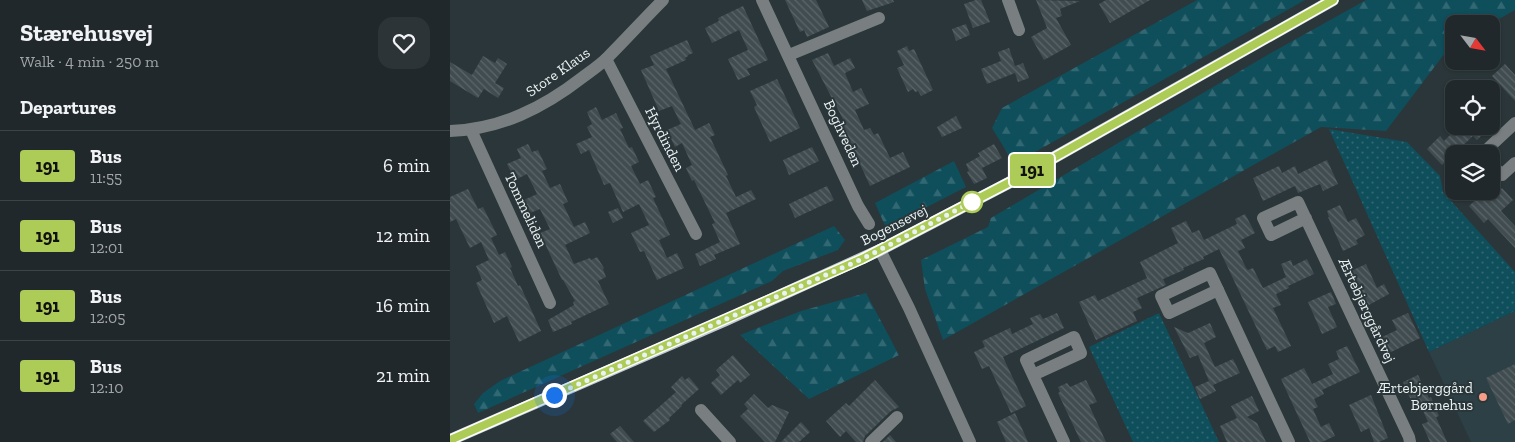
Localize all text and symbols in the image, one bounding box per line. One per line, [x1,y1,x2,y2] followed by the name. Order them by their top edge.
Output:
[1445,15,1500,70] north arrow
[1445,15,1500,200] map controls
[378,17,430,69] button: heart
[20,18,153,47] text: Stærehusvej
[523,43,593,101] street label: Store Klaus
[20,52,159,71] text: Walk · 4 min · 250 m
[1445,80,1500,135] button: locate
[20,96,116,119] text: Departures
[820,97,866,169] street label: Boghveden
[641,104,689,174] street label: Hyrdinden
[90,145,122,168] text: Bus
[1445,145,1500,200] button: layers
[383,154,430,177] text: 6 min
[1003,154,1061,186] line badge: 191
[35,155,60,177] text: 191
[1020,159,1044,181] text: 191
[90,168,122,187] text: 11:55
[501,169,551,251] street label: Tommeliden
[961,191,983,213] unlabelled marker
[858,201,930,249] street label: Bogensevej
[90,215,122,238] text: Bus
[376,224,430,247] text: 12 min
[35,225,60,247] text: 191
[90,238,123,257] text: 12:01
[1334,254,1399,366] street label: Ærtebjerggårdvej
[90,285,122,308] text: Bus
[376,294,430,317] text: 16 min
[35,295,60,317] text: 191
[90,308,125,327] text: 12:05
[90,355,122,378] text: Bus
[376,364,430,387] text: 21 min
[35,365,60,387] text: 191
[90,378,123,397] text: 12:10
[1376,379,1474,414] place label: Ærtebjerggård Børnehus
[542,383,567,408] your location
[1477,391,1489,403] marker: Ærtebjerggård Børnehus

